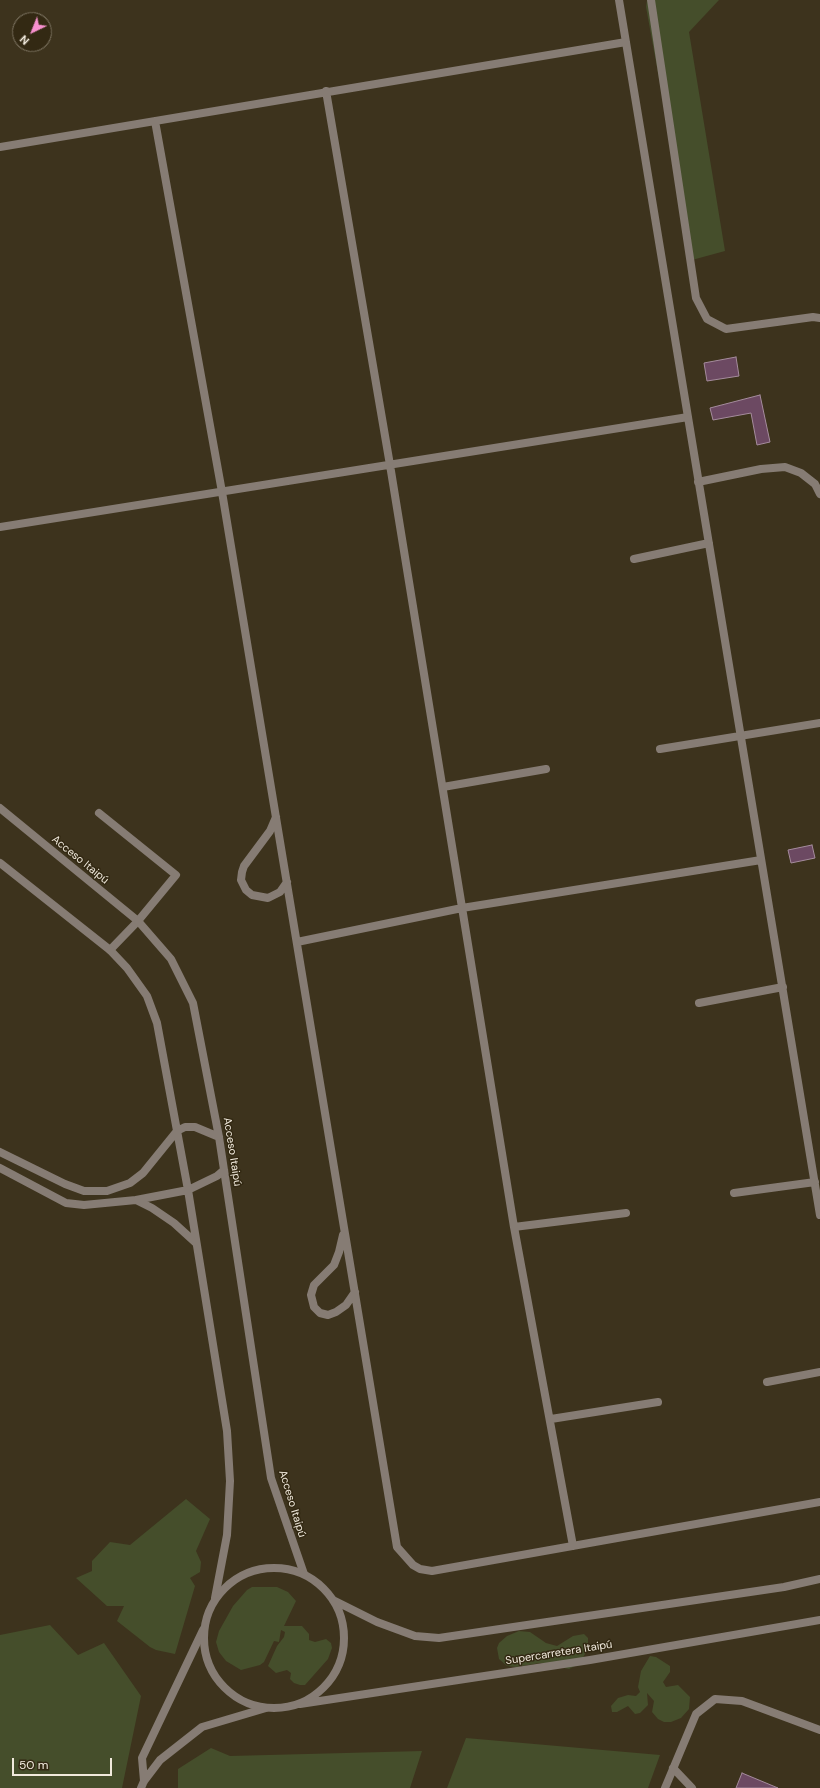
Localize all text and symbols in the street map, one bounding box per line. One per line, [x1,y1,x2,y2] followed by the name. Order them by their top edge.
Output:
[12,12,52,52] north arrow
[17,32,32,48] text: N
[49,833,111,887] street label: Acceso Itaipú
[220,1117,244,1187] street label: Acceso Itaipú
[276,1469,308,1539] street label: Acceso Itaipú
[505,1638,613,1668] street label: Supercarretera Itaipú
[14,1750,114,1776] scale bar
[19,1757,48,1773] text: 50 m

